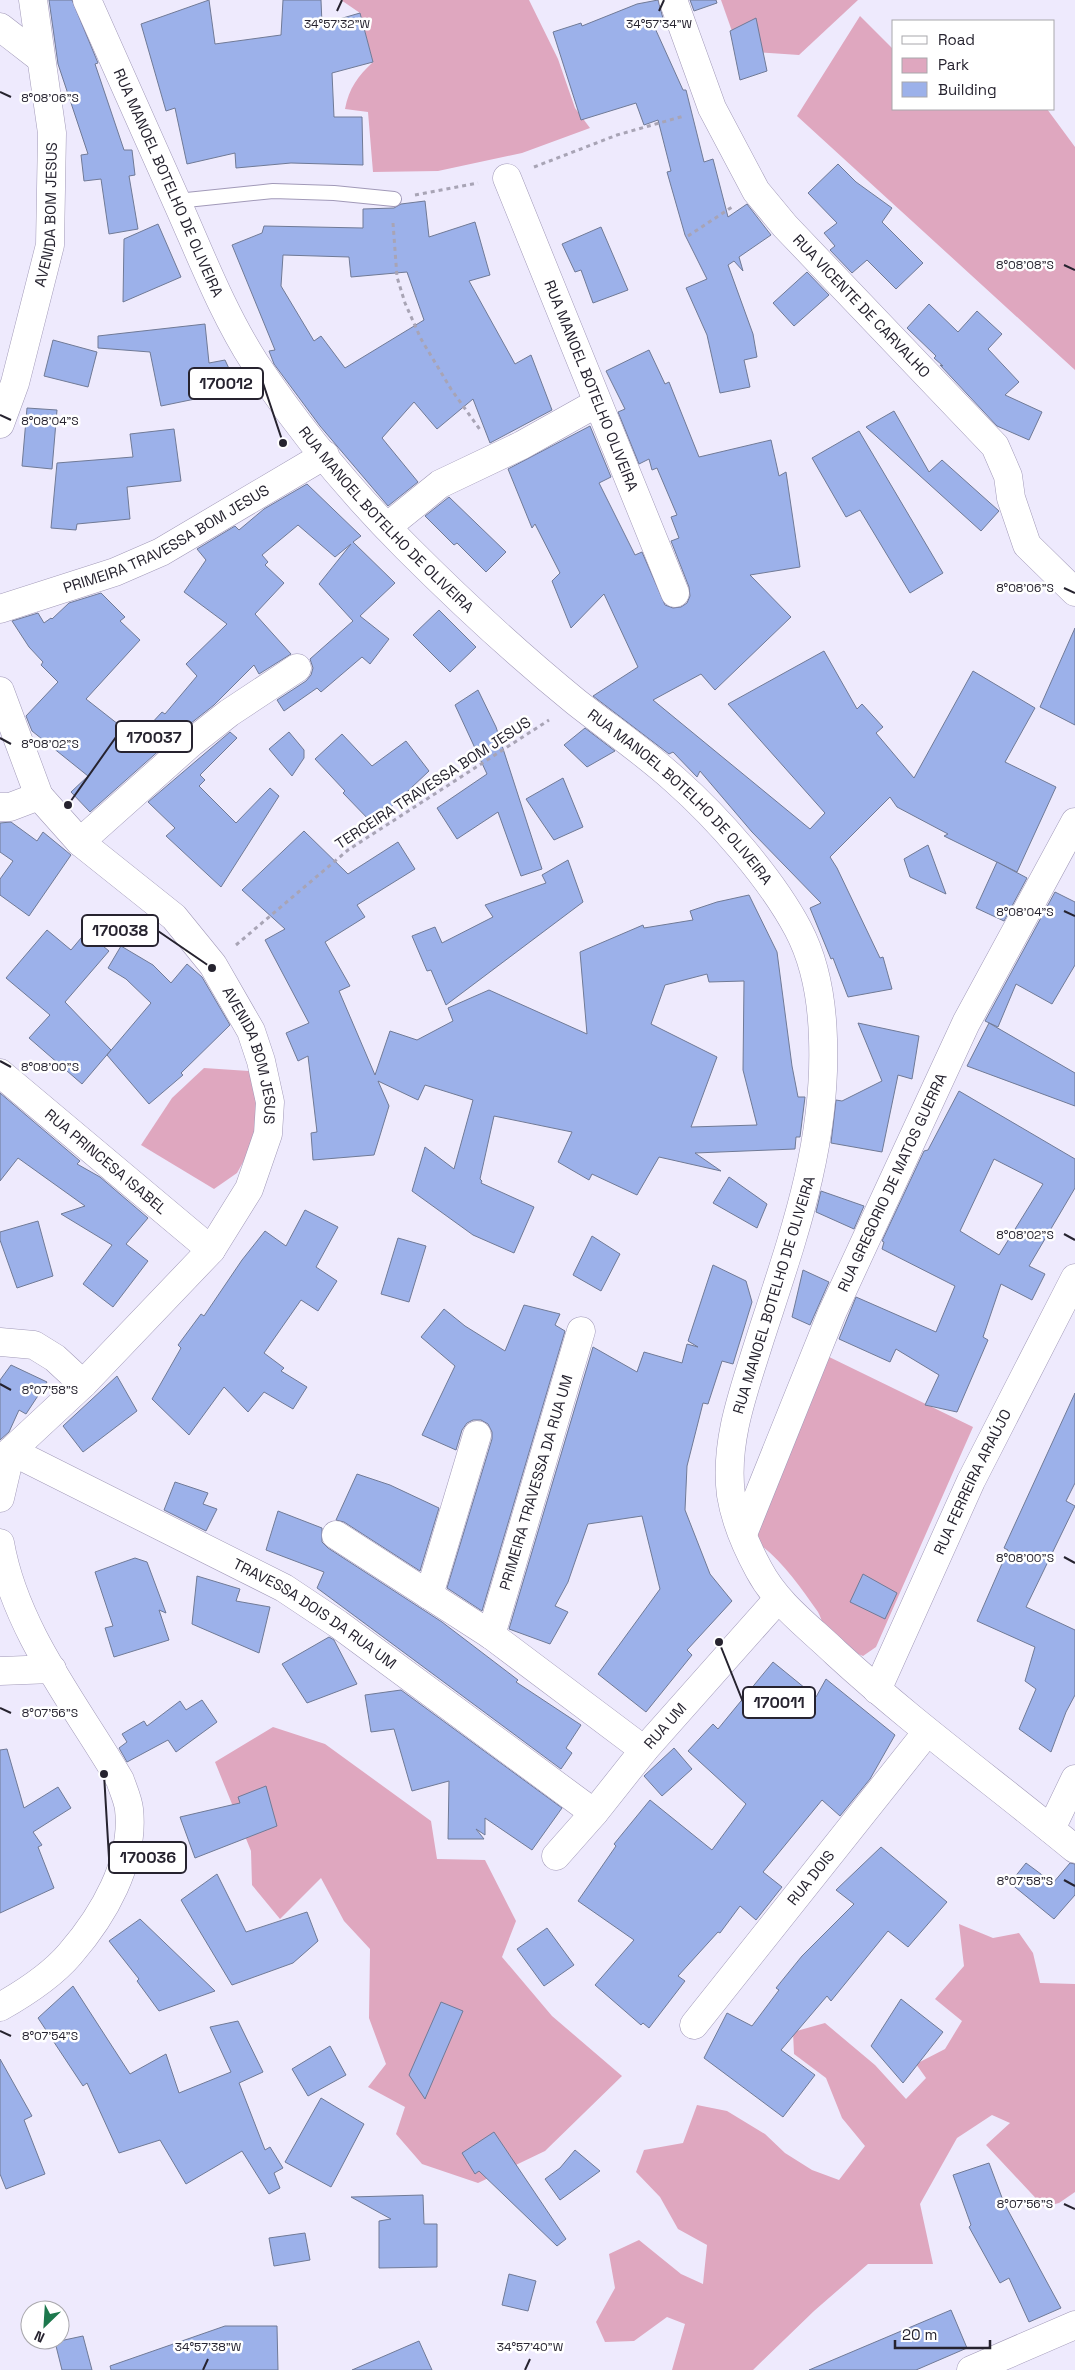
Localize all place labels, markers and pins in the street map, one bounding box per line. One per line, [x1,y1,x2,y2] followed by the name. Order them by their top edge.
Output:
[189,368,263,399] callout: 170012
[116,721,192,752] callout: 170037
[82,915,158,946] callout: 170038
[743,1687,815,1718] callout: 170011
[109,1842,186,1873] callout: 170036

